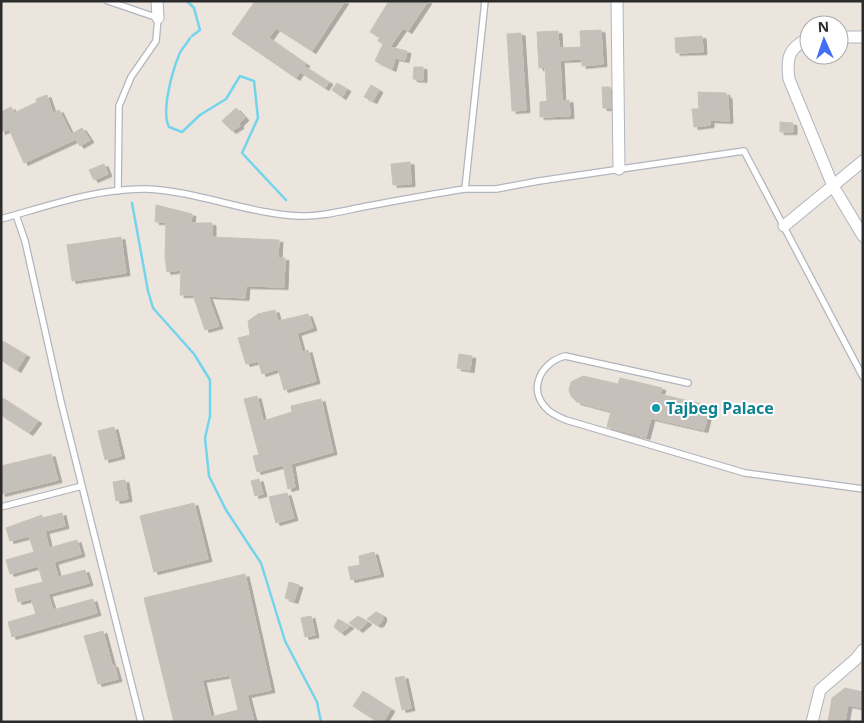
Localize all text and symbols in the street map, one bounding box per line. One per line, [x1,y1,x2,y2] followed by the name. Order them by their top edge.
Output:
[799,15,849,65] north arrow
[817,17,829,36] text: N
[666,397,774,419] place label: Tajbeg Palace
[650,402,662,414] marker: Tajbeg Palace

